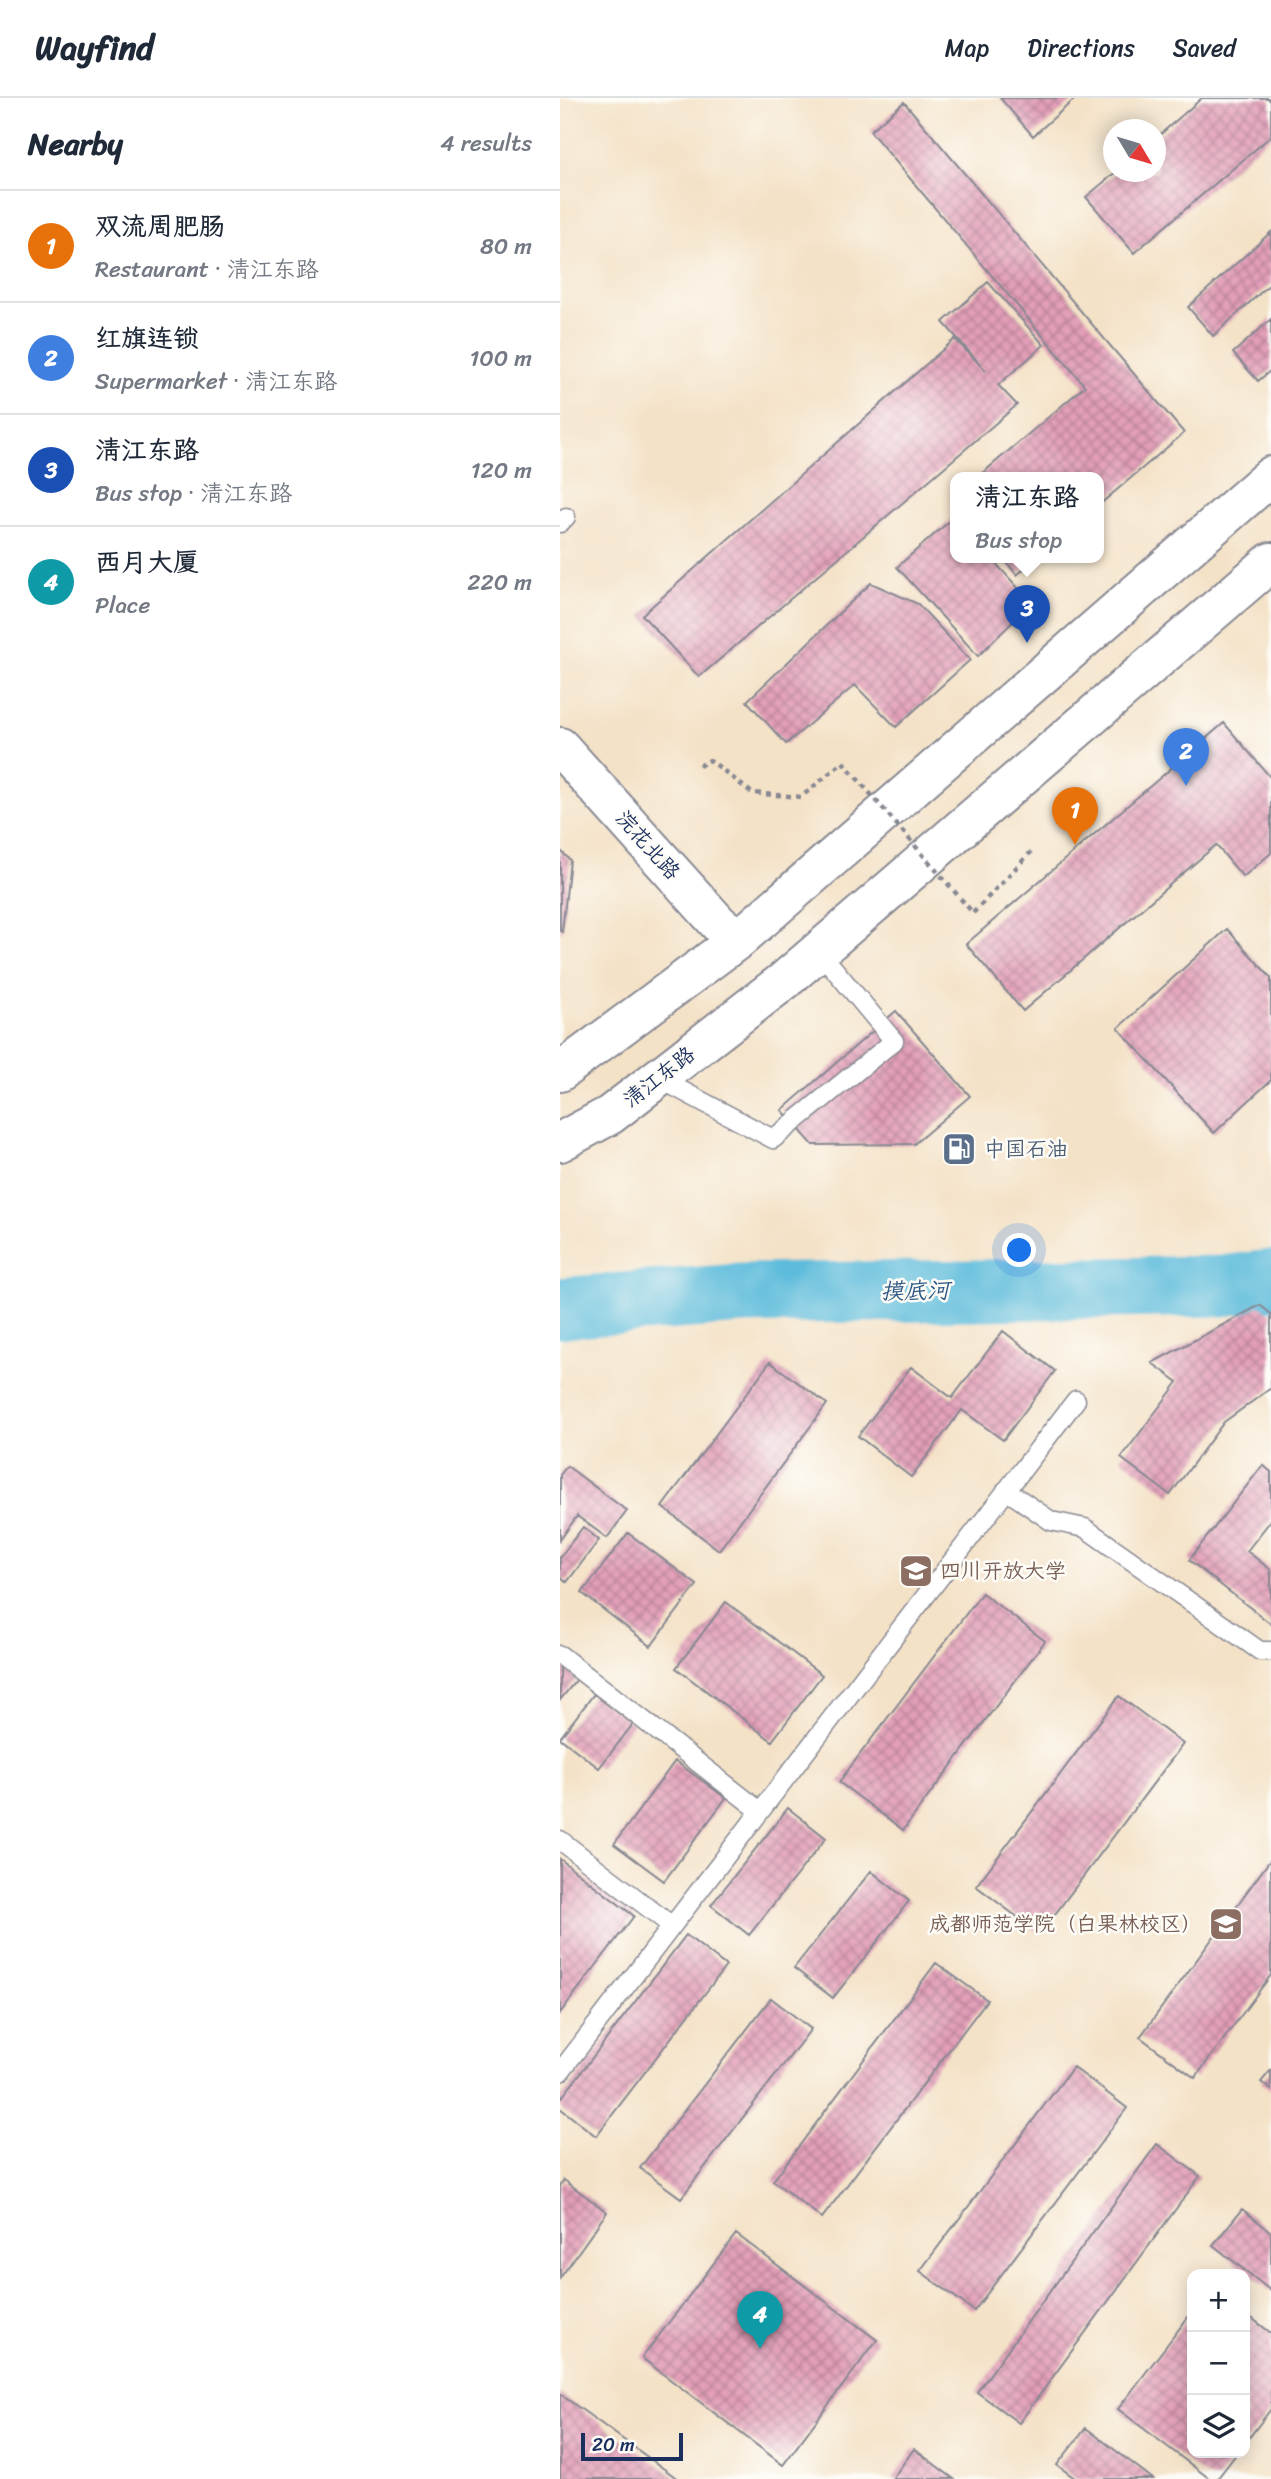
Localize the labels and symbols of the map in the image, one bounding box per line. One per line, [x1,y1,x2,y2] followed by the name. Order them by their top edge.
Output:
[1103,119,1166,182] north arrow
[1004,585,1050,643] pin: 3
[1163,728,1209,786] pin: 2
[1052,787,1098,845] pin: 1
[606,801,690,889] street label: 浣花北路
[614,1036,704,1118] street label: 清江东路
[940,1130,978,1168] fuel station icon: 中国石油
[984,1130,1068,1168] place label: 中国石油
[1002,1233,1036,1267] your location
[880,1270,954,1312] water label: 摸底河
[897,1552,935,1590] school or university icon: 四川开放大学
[940,1552,1066,1590] place label: 四川开放大学
[929,1905,1202,1943] place label: 成都师范学院（白果林校区）
[1207,1905,1245,1943] school or university icon: 成都师范学院（白果林校区）
[737,2291,783,2349] pin: 4
[581,2430,682,2462] scale bar

